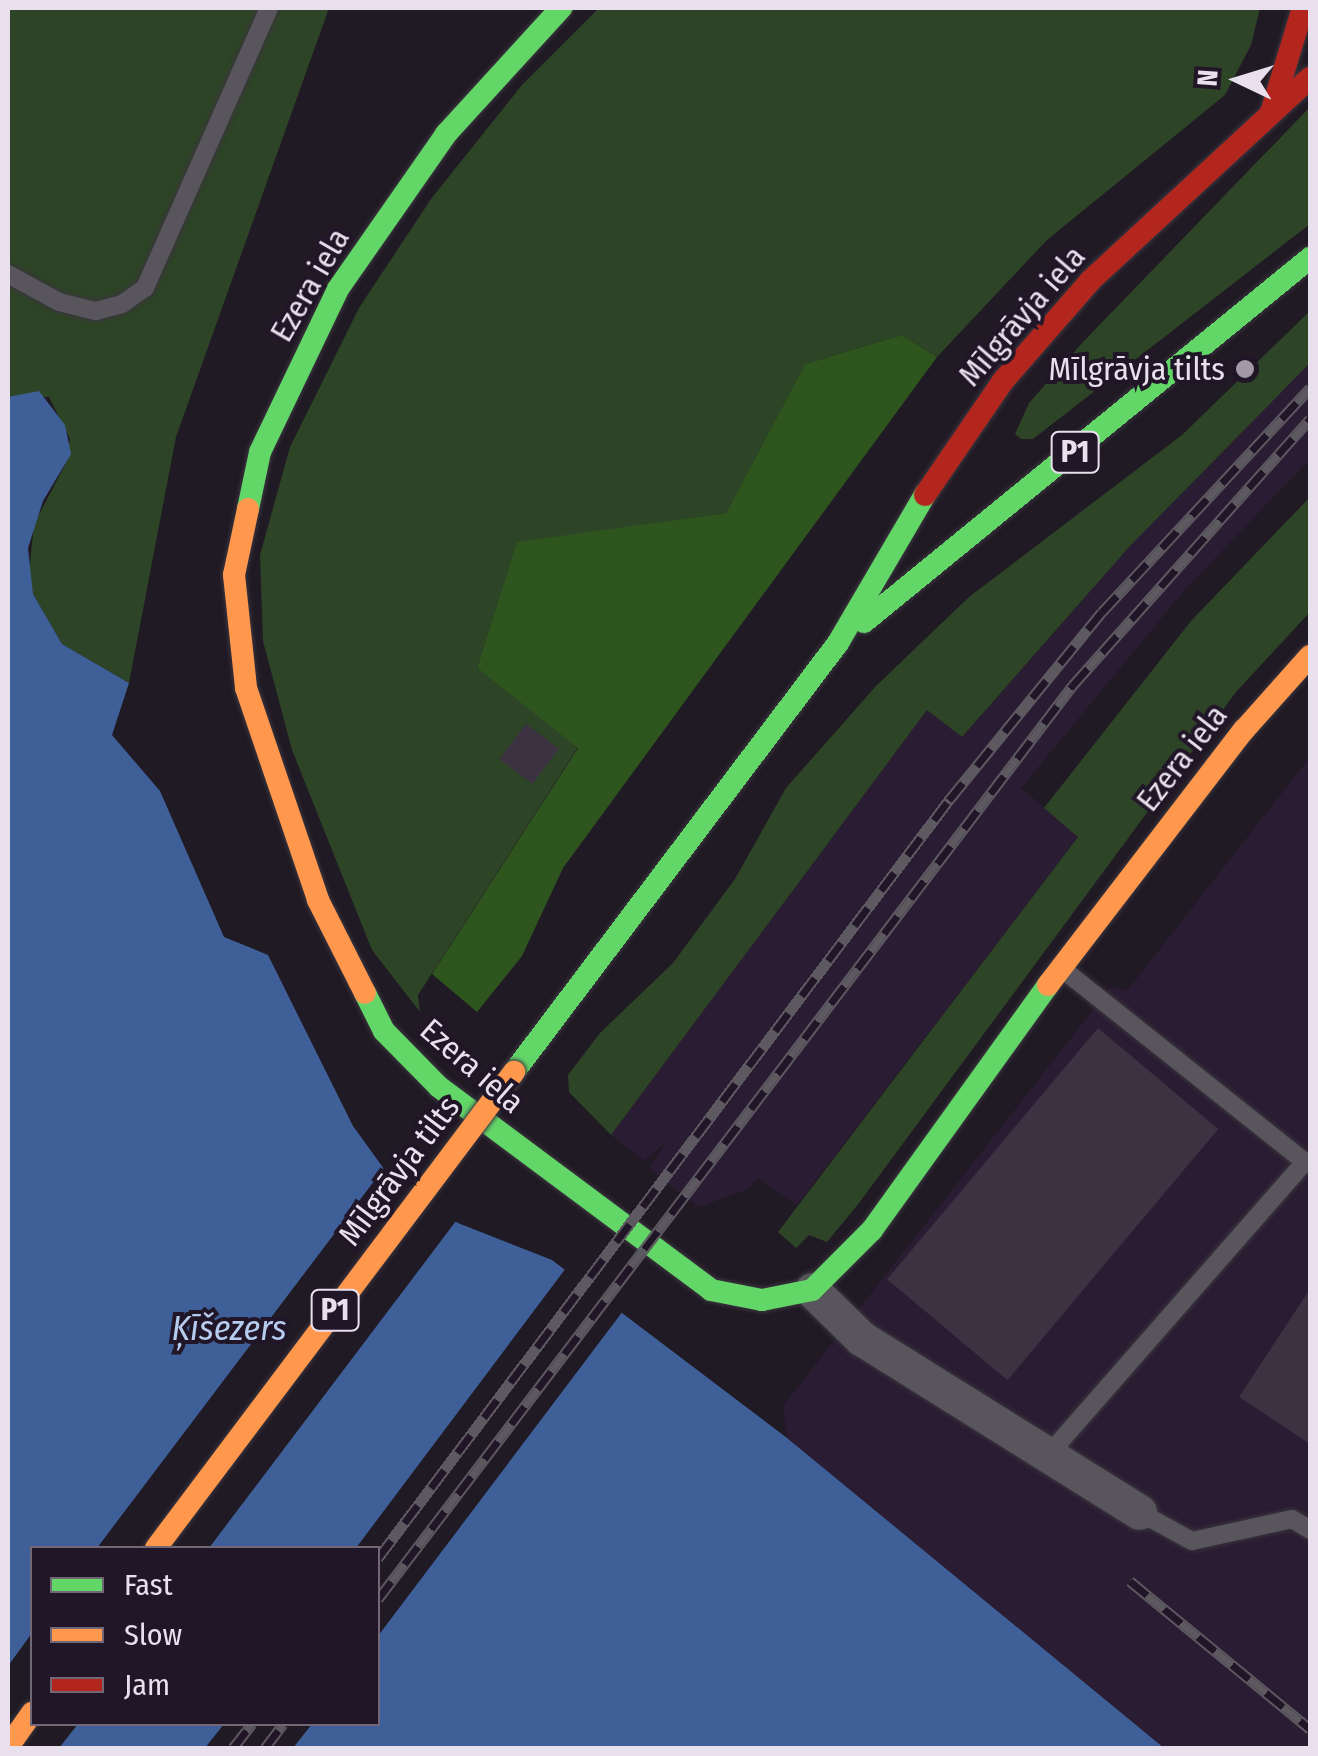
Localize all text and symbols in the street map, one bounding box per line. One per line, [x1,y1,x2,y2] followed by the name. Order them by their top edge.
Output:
[1188,30,1288,130] north arrow
[1191,68,1225,87] text: N
[262,222,358,348] street label: Ezera iela
[951,238,1093,394] street label: Mīlgrāvja iela
[1048,350,1225,388] place label: Mīlgrāvja tilts
[1234,358,1256,380] marker: Mīlgrāvja tilts
[1050,427,1100,477] road number: P1
[1129,697,1235,819] street label: Ezera iela
[412,1011,532,1121] street label: Ezera iela
[331,1089,467,1253] street label: Mīlgrāvja tilts
[310,1285,360,1335] road number: P1
[171,1307,287,1349] water label: Ķīšezers
[30,1546,380,1726] legend
[124,1567,172,1603] text: Fast
[124,1617,182,1653] text: Slow
[124,1667,170,1703] text: Jam

